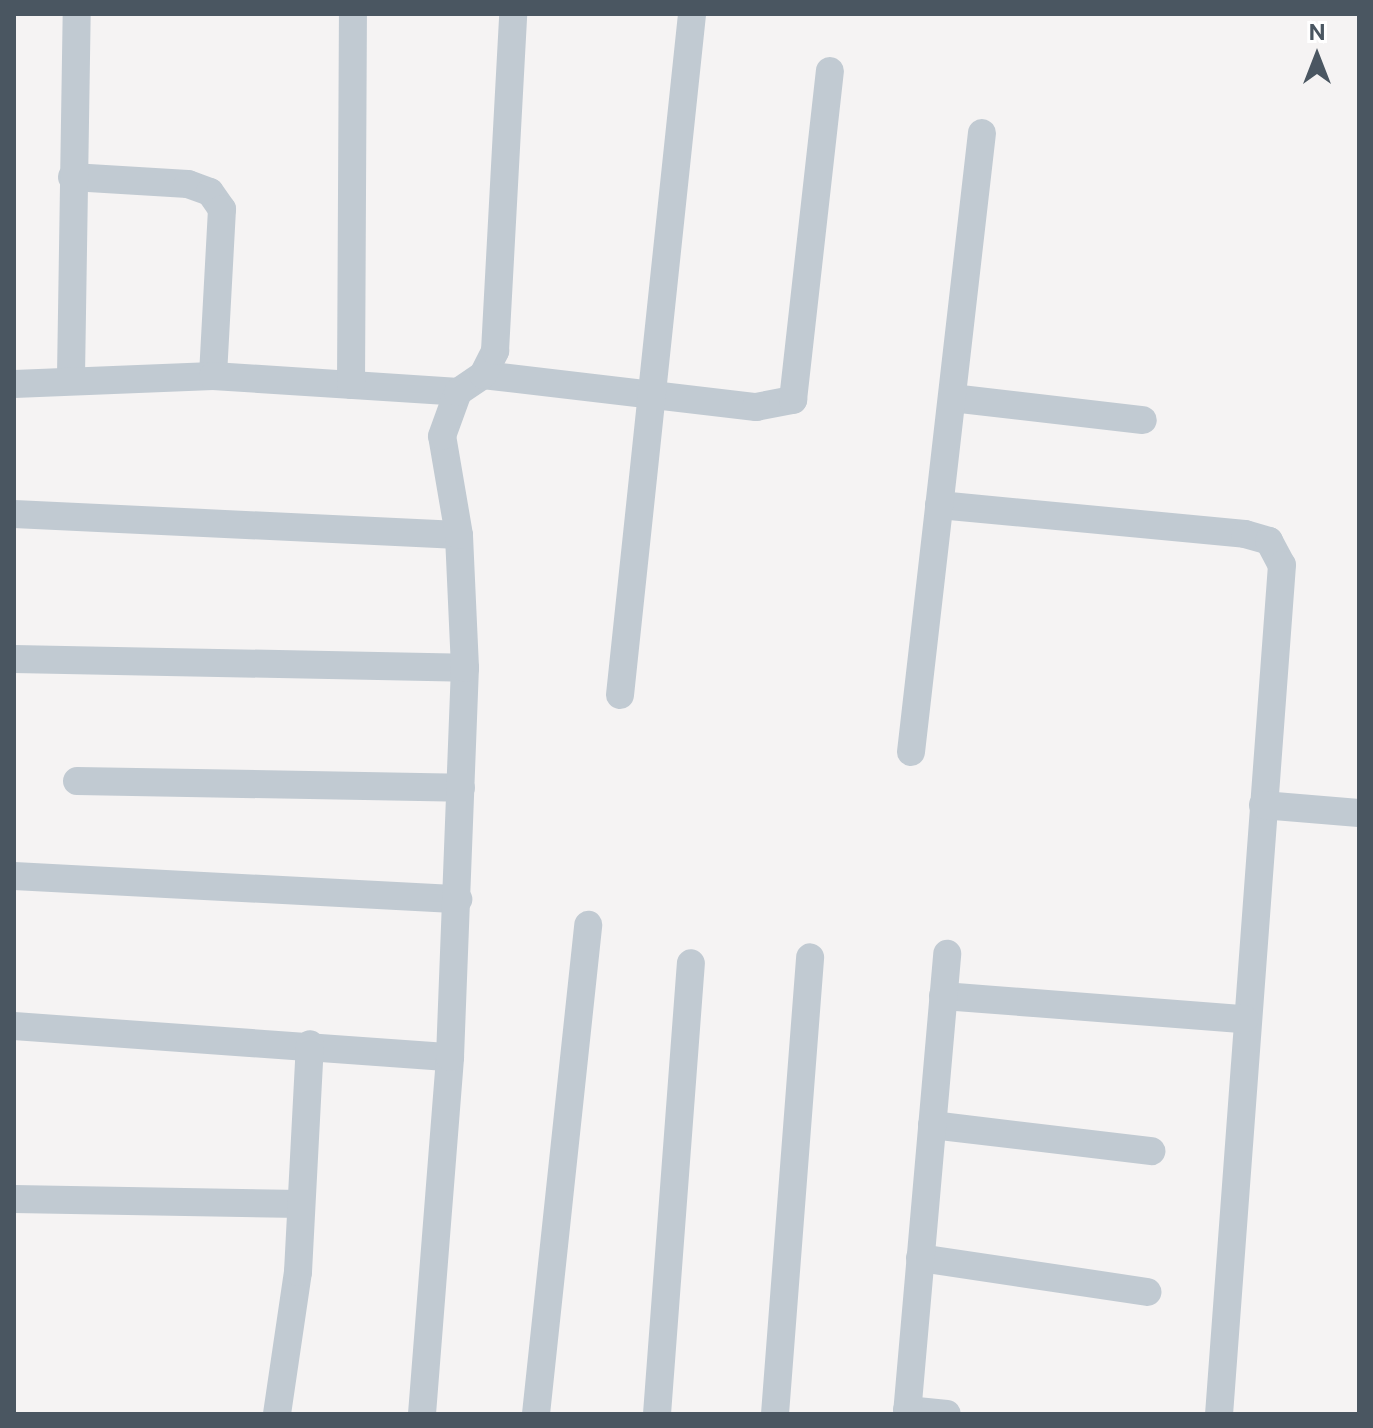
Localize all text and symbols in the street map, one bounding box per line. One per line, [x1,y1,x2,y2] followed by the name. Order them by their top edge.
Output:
[1277,16,1357,96] north arrow
[1308,19,1326,45] text: N

